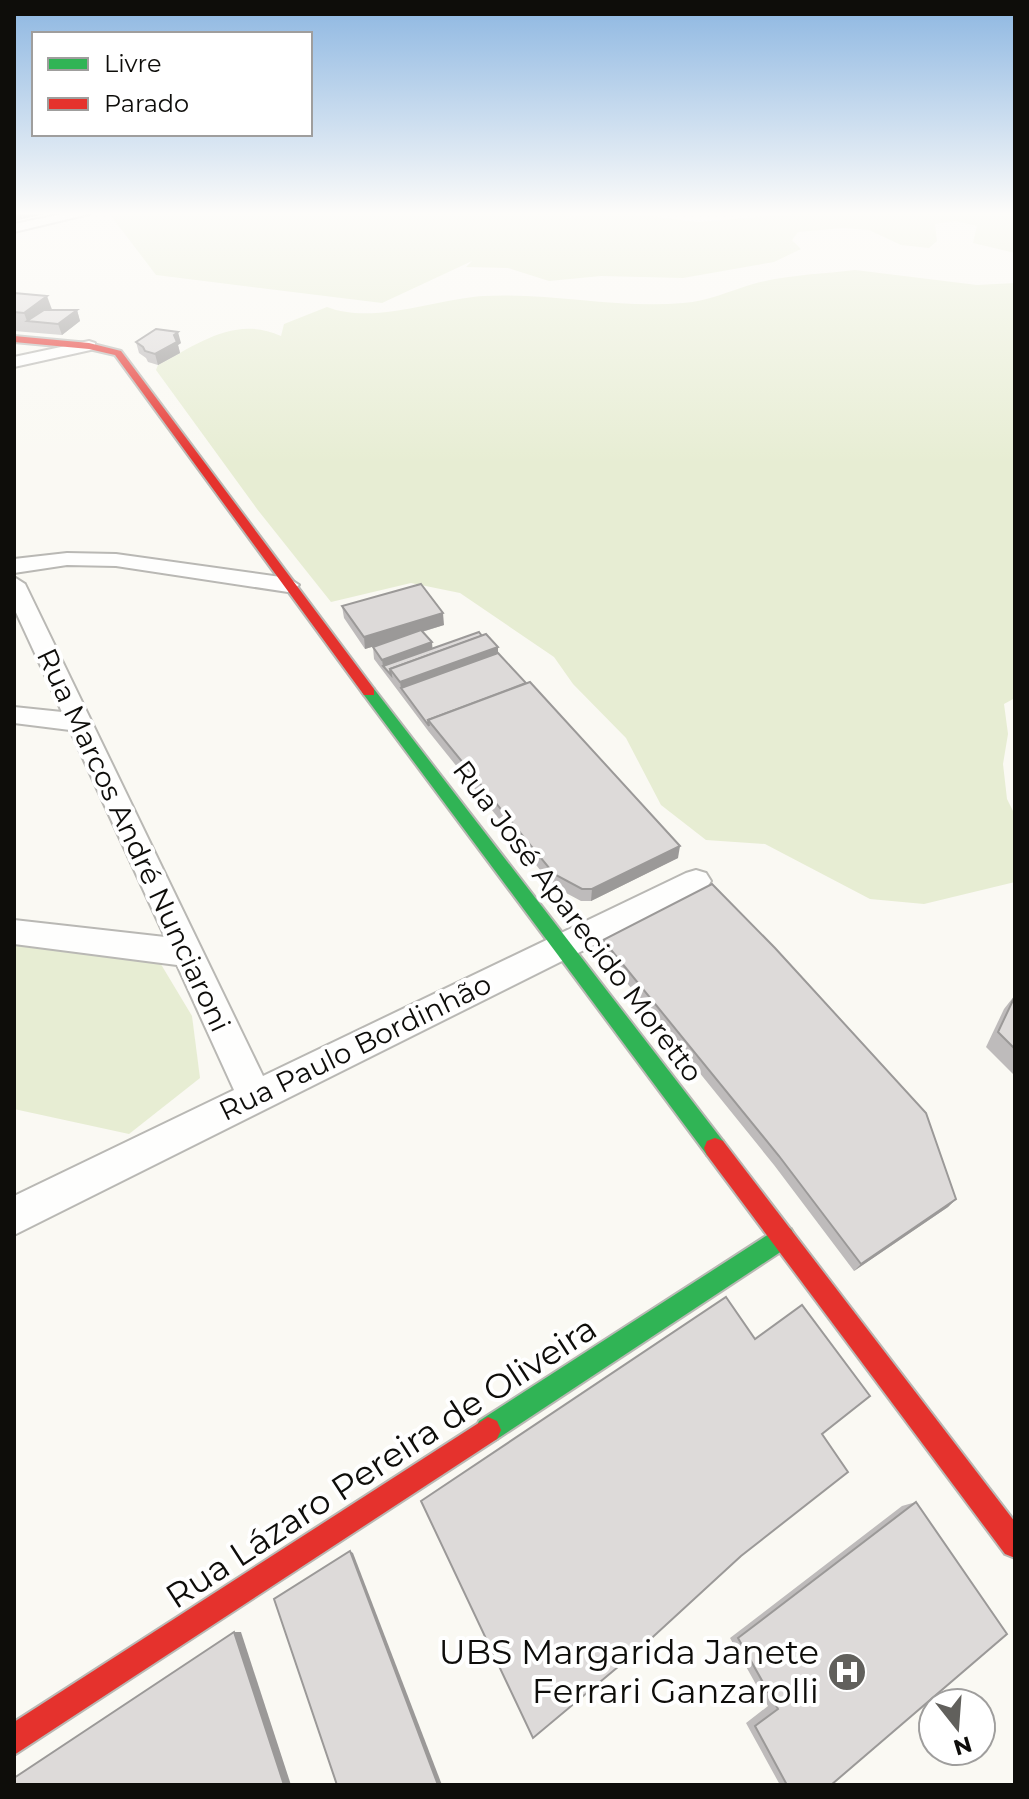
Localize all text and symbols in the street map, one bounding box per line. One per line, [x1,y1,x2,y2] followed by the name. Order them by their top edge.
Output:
[32,32,312,136] legend
[104,49,161,78] text: Livre
[104,89,189,118] text: Parado
[30,643,238,1037] street label: Rua Marcos André Nunciaroni
[446,753,710,1089] street label: Rua José Aparecido Moretto
[213,966,497,1128] street label: Rua Paulo Bordinhão
[158,1307,604,1617] street label: Rua Lázaro Pereira de Oliveira
[439,1631,819,1712] place label: UBS Margarida Janete Ferrari Ganzarolli
[826,1651,868,1693] hospital icon: UBS Margarida Janete Ferrari Ganzarolli
[917,1687,997,1767] north arrow
[950,1730,975,1761] text: N

